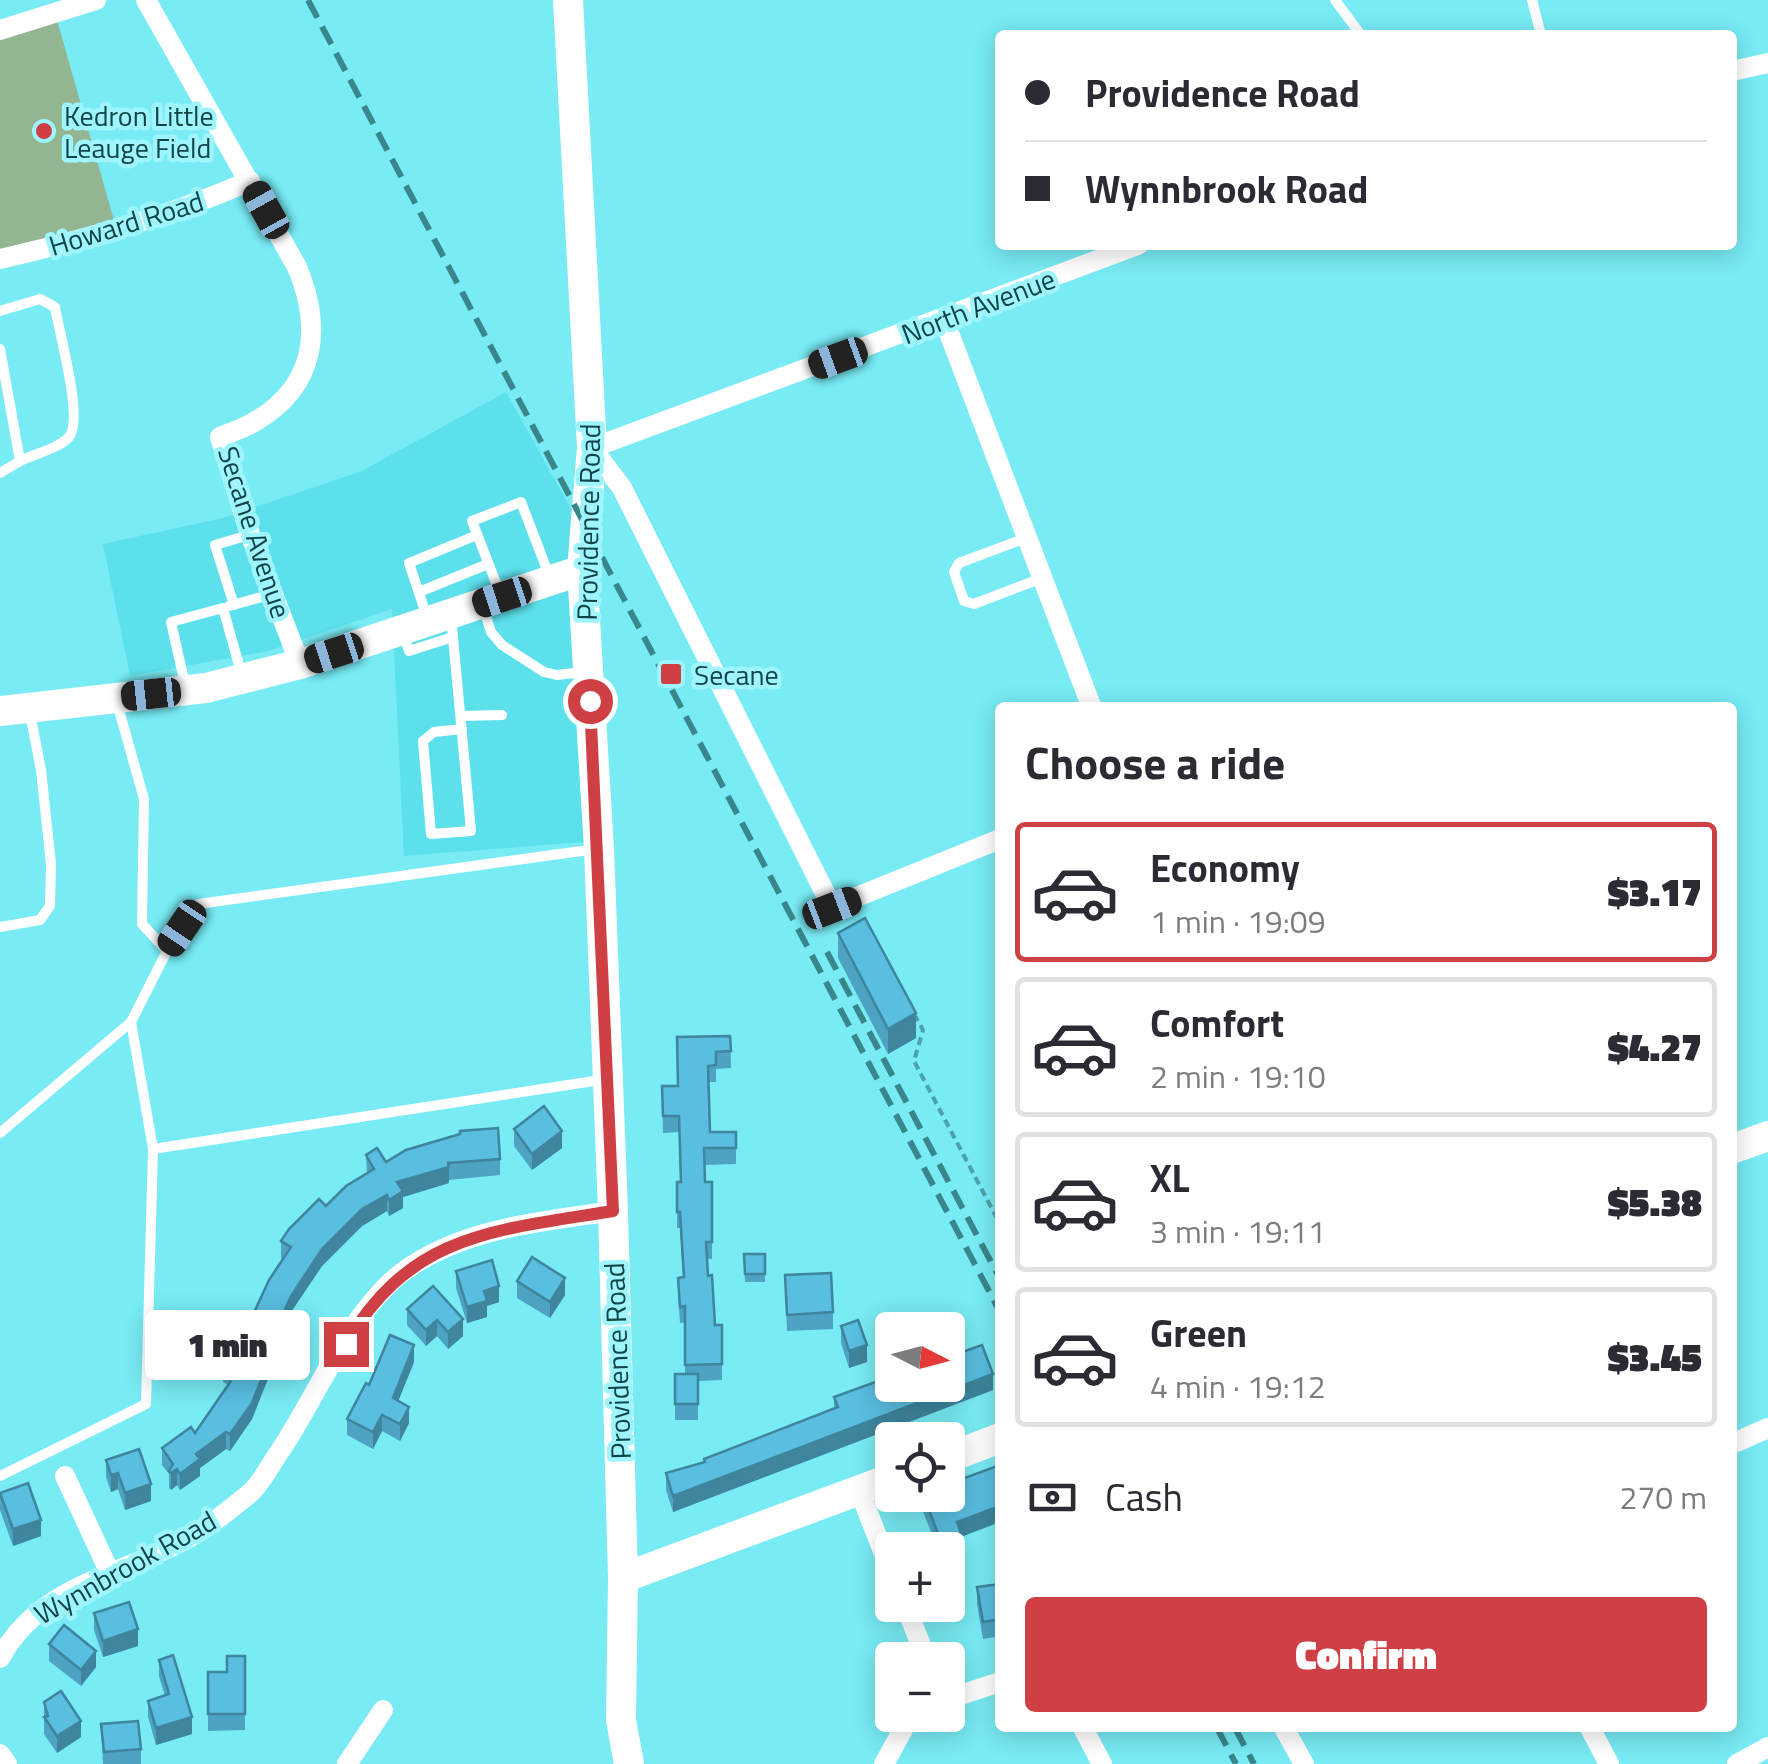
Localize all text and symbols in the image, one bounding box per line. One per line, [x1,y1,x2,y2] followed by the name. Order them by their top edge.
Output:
[1085,64,1360,122] text: Providence Road
[64,94,214,169] place label: Kedron Little Leauge Field
[33,120,55,142] marker: Kedron Little Leauge Field
[1085,160,1368,218] text: Wynnbrook Road
[238,176,294,244] car
[43,179,209,267] street label: Howard Road
[895,257,1061,355] street label: North Avenue
[805,334,871,382] car
[565,423,611,621] street label: Providence Road
[207,440,303,624] street label: Secane Avenue
[469,573,535,621] car
[301,629,367,677] car
[694,653,779,696] place label: Secane
[658,661,684,687] marker: Secane
[120,676,182,712] car
[568,679,613,724] route start
[1025,728,1285,796] text: Choose a ride
[1150,839,1300,897] text: Economy
[1030,847,1120,937] icon: car
[1608,863,1702,921] text: $3.17
[799,883,865,933] car
[153,895,211,961] car
[1150,897,1326,945] text: 1 min · 19:09
[1150,994,1284,1052] text: Comfort
[1030,1002,1120,1092] icon: car
[1608,1018,1702,1076] text: $4.27
[1150,1052,1326,1100] text: 2 min · 19:10
[1150,1149,1190,1207] text: XL
[1030,1157,1120,1247] icon: car
[1608,1173,1702,1231] text: $5.38
[1150,1207,1326,1255] text: 3 min · 19:11
[592,1262,642,1460] street label: Providence Road
[1150,1304,1247,1362] text: Green
[146,1309,311,1379] callout: 1 min
[875,1312,965,1402] north arrow
[875,1312,965,1732] map controls
[1030,1312,1120,1402] icon: car
[188,1321,267,1369] text: 1 min
[324,1322,369,1367] route end
[1608,1328,1702,1386] text: $3.45
[1150,1362,1326,1410] text: 4 min · 19:12
[875,1422,965,1512] button: locate
[1105,1468,1183,1526] text: Cash
[1025,1470,1080,1525] icon: cash
[1619,1473,1707,1521] text: 270 m
[26,1499,224,1635] street label: Wynnbrook Road
[875,1532,965,1622] button: +
[1025,1597,1707,1712] button: Confirm
[875,1642,965,1732] button: −

